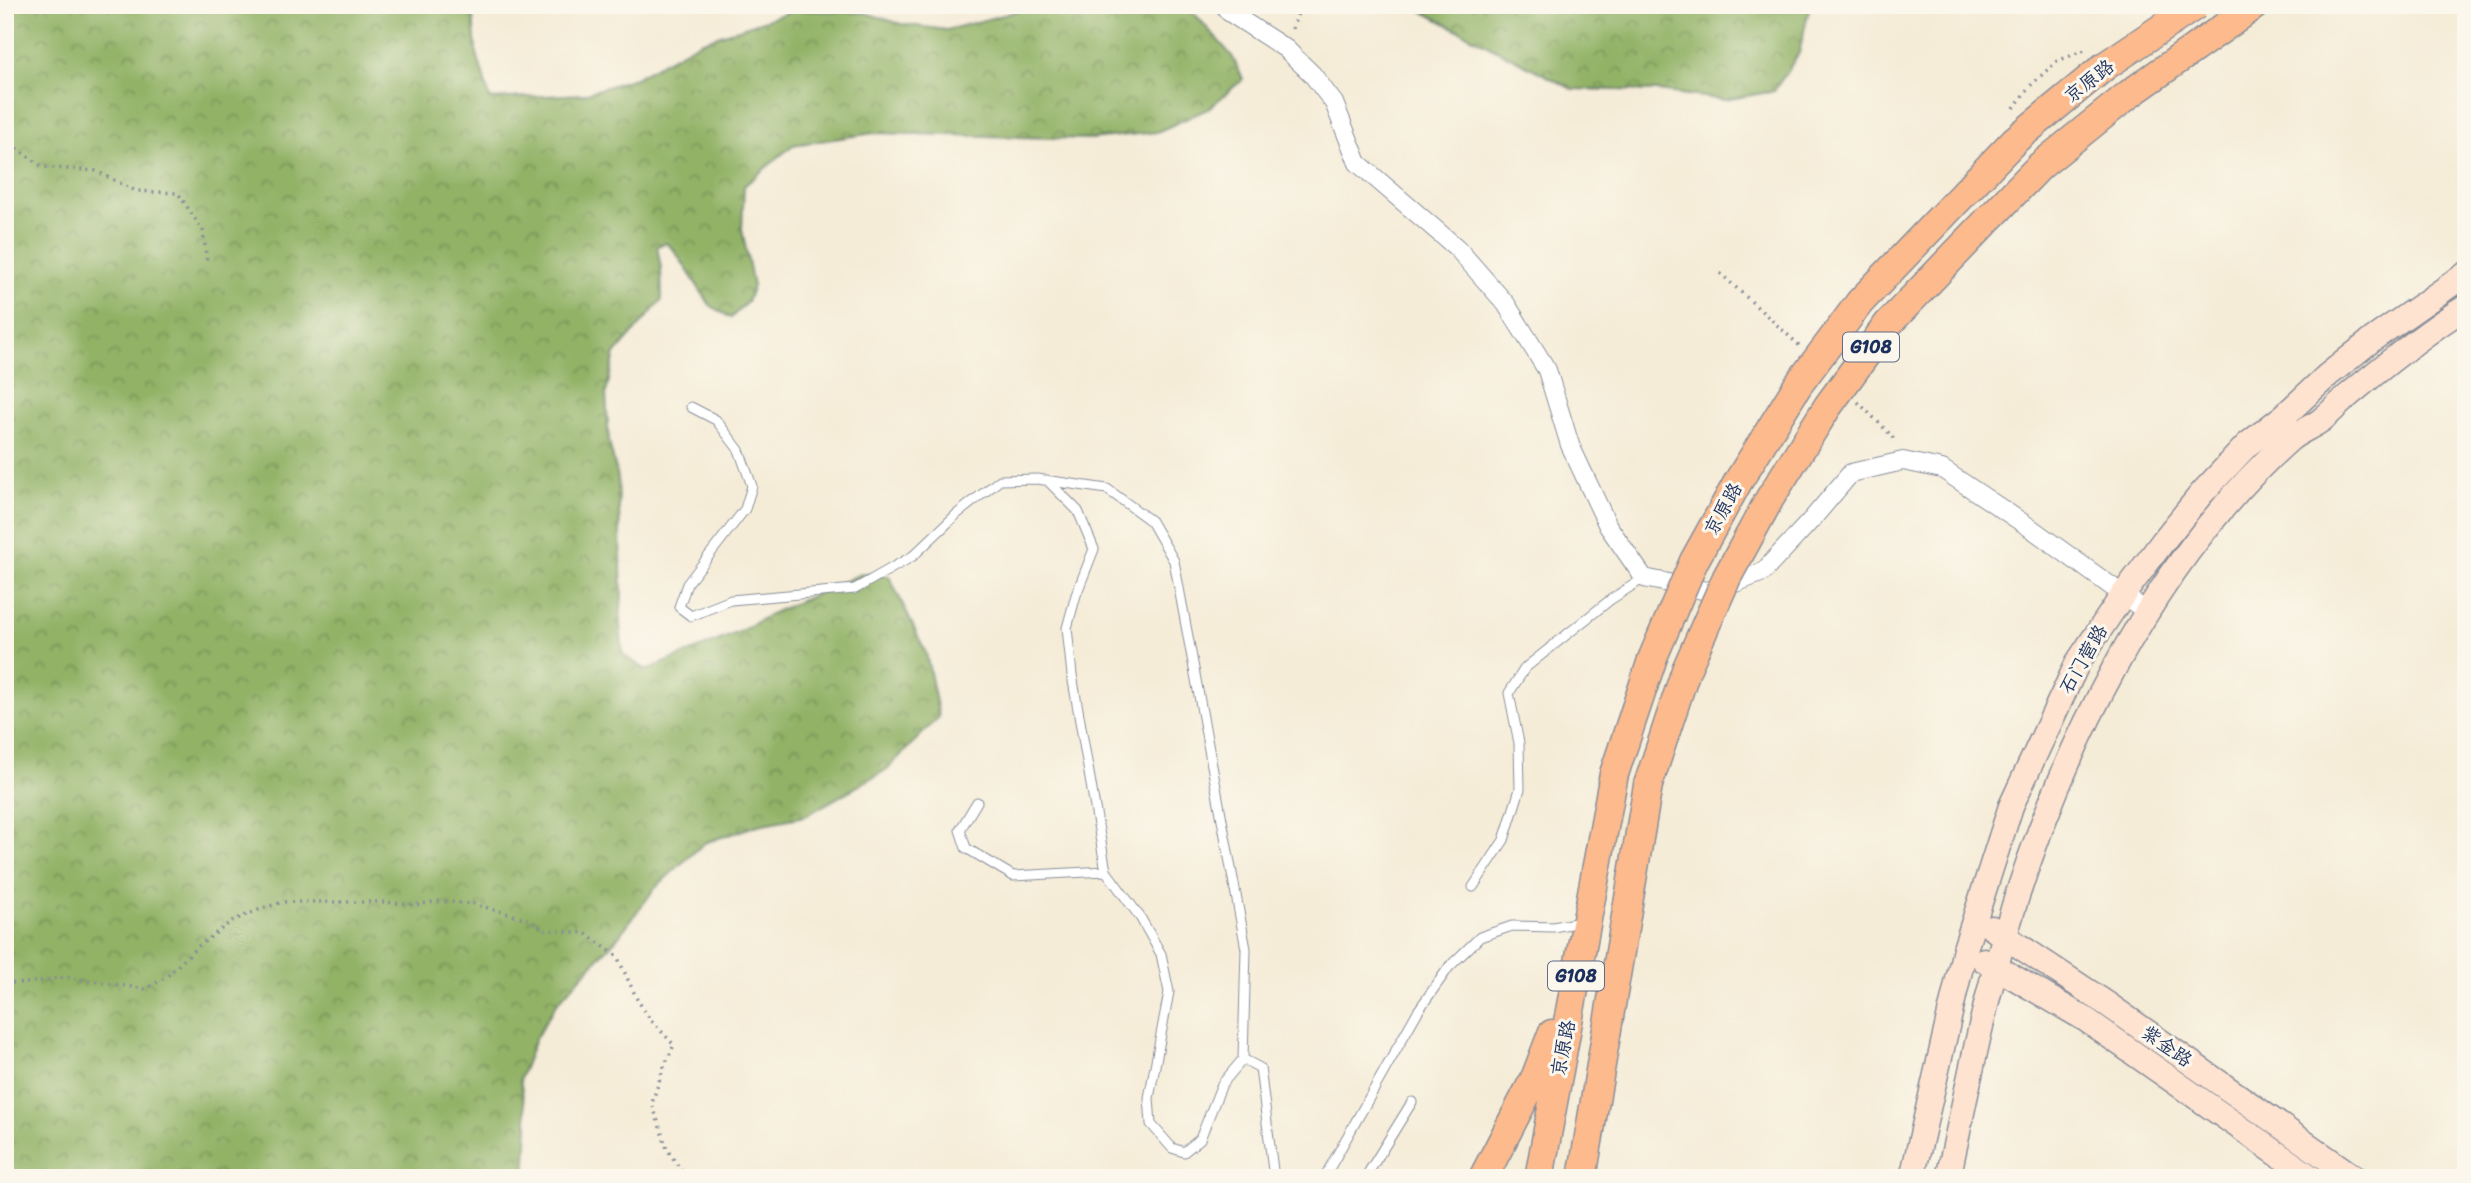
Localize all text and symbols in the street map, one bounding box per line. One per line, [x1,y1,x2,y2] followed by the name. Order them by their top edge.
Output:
[2056,50,2122,112] street label: 京原路
[1843,332,1899,362] road number: G108
[1695,476,1751,542] street label: 京原路
[2050,618,2116,700] street label: 石门营路
[1548,961,1604,990] road number: G108
[2134,1016,2200,1076] street label: 紫金路
[1541,1017,1585,1079] street label: 京原路

